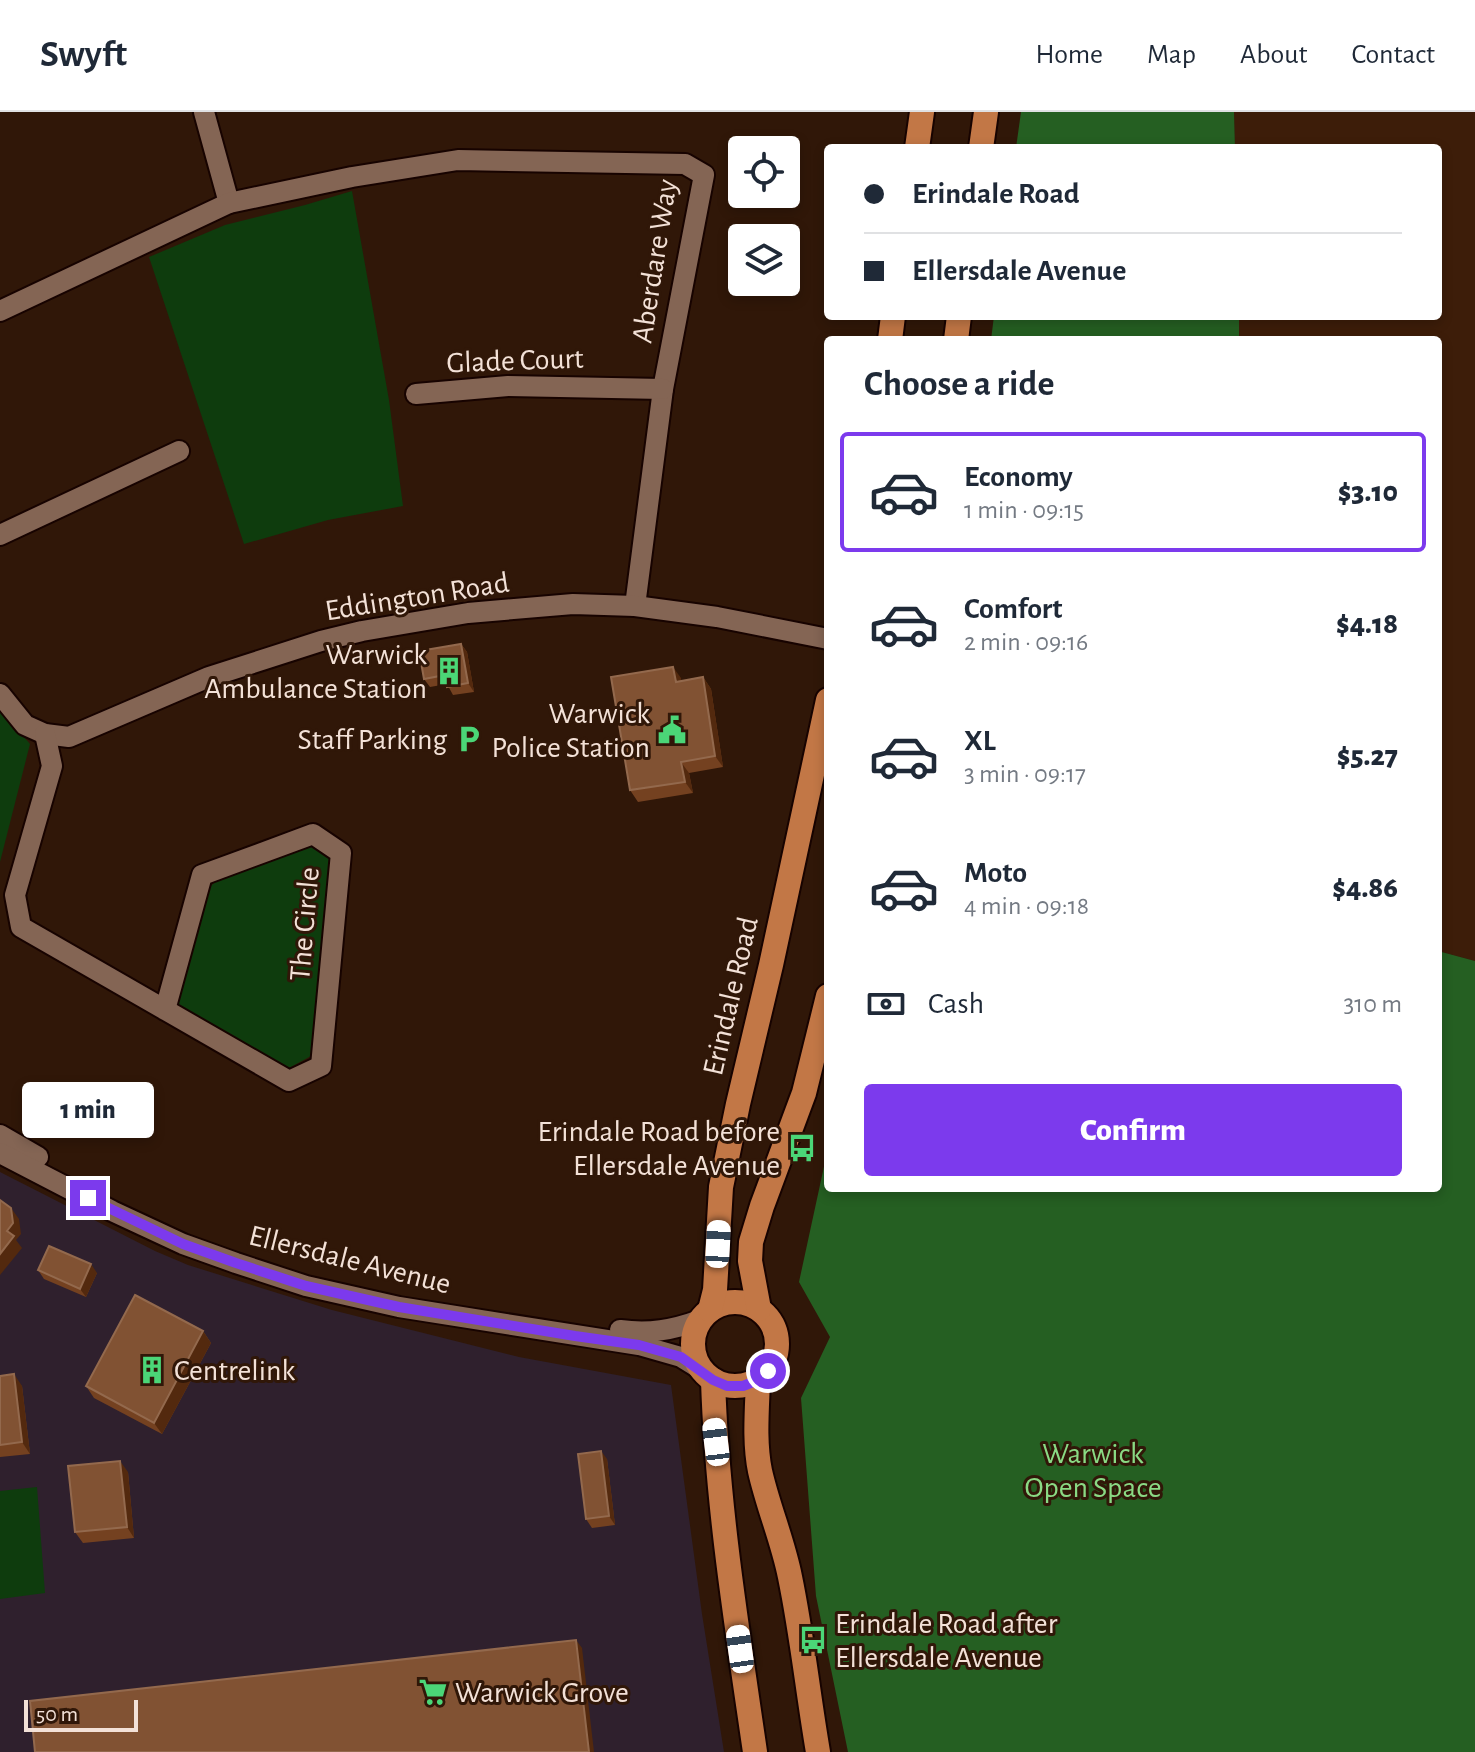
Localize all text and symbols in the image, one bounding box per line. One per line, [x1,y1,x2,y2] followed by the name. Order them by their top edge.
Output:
[40,36,127,74] text: Swyft
[1036,41,1103,69] text: Home
[1147,41,1196,69] text: Map
[1240,41,1308,69] text: About
[1352,41,1435,69] text: Contact
[728,136,800,296] map controls
[728,136,800,208] button: locate
[627,177,683,345] street label: Aberdare Way
[912,179,1080,209] text: Erindale Road
[728,224,800,296] button: layers
[912,256,1126,286] text: Ellersdale Avenue
[446,344,585,378] street label: Glade Court
[864,366,1054,402] text: Choose a ride
[868,456,940,528] icon: car
[964,462,1073,492] text: Economy
[1338,477,1398,507] text: $3.10
[964,497,1084,523] text: 1 min · 09:15
[323,568,511,626] street label: Eddington Road
[868,588,940,660] icon: car
[964,594,1063,624] text: Comfort
[1336,609,1398,639] text: $4.18
[964,629,1088,655] text: 2 min · 09:16
[204,640,427,704] place label: Warwick Ambulance Station
[434,656,464,686] building icon: Warwick Ambulance Station
[492,699,650,763] place label: Warwick Police Station
[657,715,687,745] public building icon: Warwick Police Station
[868,720,940,792] icon: car
[454,724,484,754] parking icon: Staff Parking
[297,725,447,755] place label: Staff Parking
[964,726,996,756] text: XL
[1337,741,1398,771] text: $5.27
[964,761,1086,787] text: 3 min · 09:17
[868,852,940,924] icon: car
[964,858,1027,888] text: Moto
[285,866,325,982] street label: The Circle
[1332,873,1398,903] text: $4.86
[964,893,1089,919] text: 4 min · 09:18
[698,914,764,1078] street label: Erindale Road
[864,982,908,1026] icon: cash
[928,989,984,1019] text: Cash
[1344,991,1402,1017] text: 310 m
[22,1082,154,1138] callout: 1 min
[864,1084,1402,1176] button: Confirm
[60,1097,116,1123] text: 1 min
[537,1117,780,1181] place label: Erindale Road before Ellersdale Avenue
[787,1133,817,1163] bus stop icon: Erindale Road before Ellersdale Avenue
[70,1180,106,1216] route end
[705,1219,731,1269] car
[246,1220,454,1300] street label: Ellersdale Avenue
[750,1353,786,1389] route start
[137,1355,167,1385] building icon: Centrelink
[174,1356,296,1386] place label: Centrelink
[701,1417,731,1467] car
[1024,1439,1162,1503] park label: Warwick Open Space
[835,1609,1058,1673] place label: Erindale Road after Ellersdale Avenue
[725,1624,755,1674] car
[798,1625,828,1655] bus stop icon: Erindale Road after Ellersdale Avenue
[418,1677,448,1707] supermarket icon: Warwick Grove
[455,1678,629,1708] place label: Warwick Grove
[24,1696,138,1732] scale bar
[36,1703,78,1725] text: 50 m

